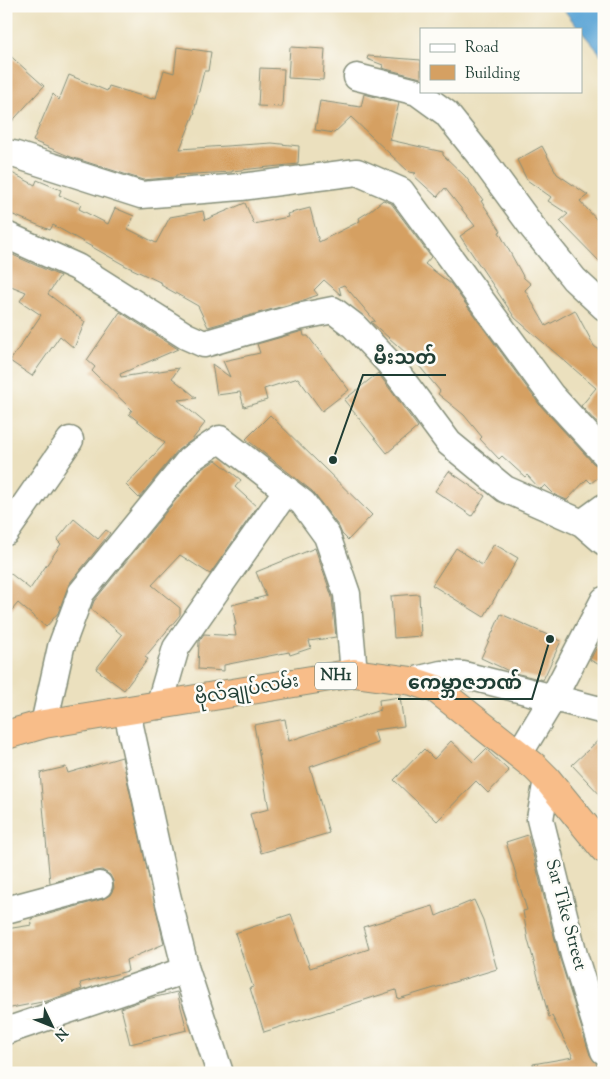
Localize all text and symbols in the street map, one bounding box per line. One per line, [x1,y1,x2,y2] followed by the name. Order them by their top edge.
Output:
[420,28,582,92] legend
[465,38,499,59] text: Road
[465,64,520,85] text: Building
[363,341,446,375] callout: မီးသတ်
[374,344,436,373] text: မီးသတ်
[315,662,357,689] road number: NH1
[398,665,532,699] callout: ကေမ္ဘာဇဘဏ်
[193,666,301,713] street label: ဗိုလ်ချုပ်လမ်း
[408,669,522,698] text: ကေမ္ဘာဇဘဏ်
[538,856,592,974] street label: Sar Tike Street
[28,1002,78,1052] north arrow
[49,1023,71,1044] text: N

